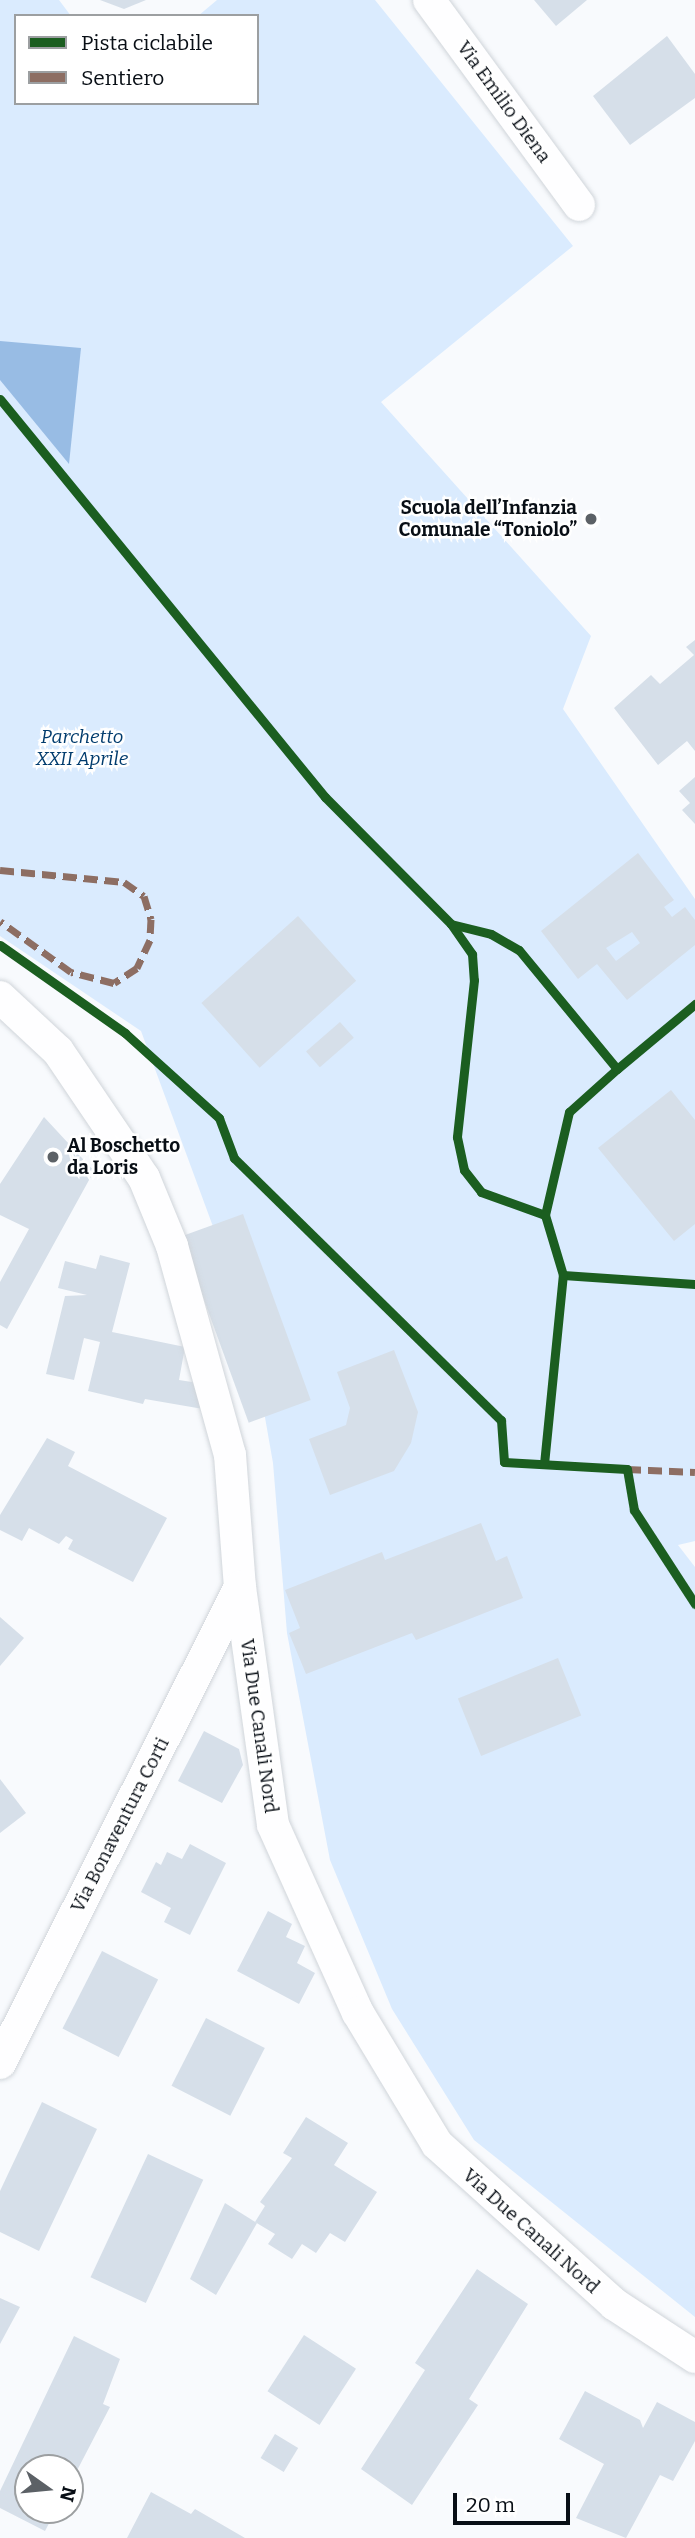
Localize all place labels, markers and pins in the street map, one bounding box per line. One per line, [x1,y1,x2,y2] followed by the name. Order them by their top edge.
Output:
[399,497,577,541] place label: Scuola dell’Infanzia Comunale “Toniolo”
[583,511,599,527] marker: Scuola dell’Infanzia Comunale “Toniolo”
[67,1135,180,1179] place label: Al Boschetto da Loris
[45,1149,61,1165] marker: Al Boschetto da Loris

